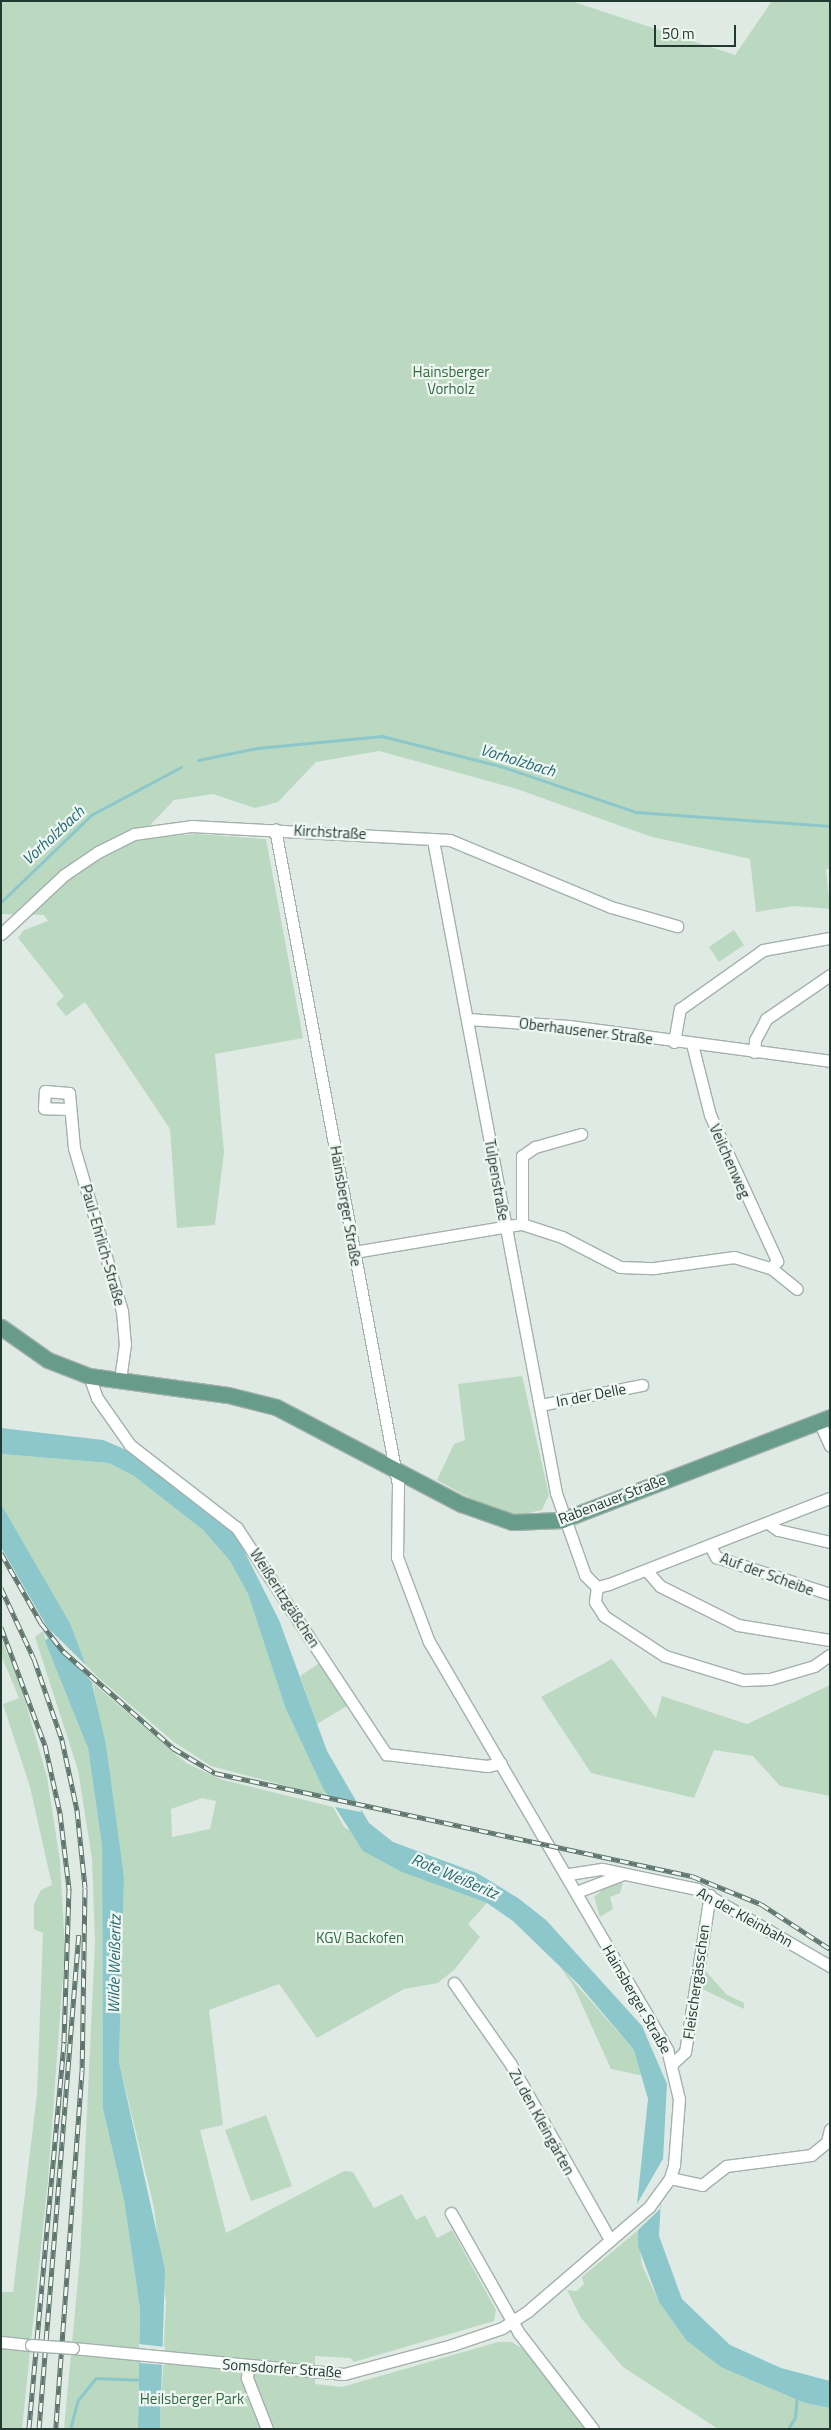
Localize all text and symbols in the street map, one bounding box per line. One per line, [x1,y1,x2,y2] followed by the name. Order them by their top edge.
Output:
[656,15,738,47] scale bar
[662,22,695,45] text: 50 m
[413,362,489,397] park label: Hainsberger Vorholz
[478,739,558,781] water label: Vorholzbach
[18,801,88,869] water label: Vorholzbach
[293,821,367,843] street label: Kirchstraße
[518,1014,654,1048] street label: Oberhausener Straße
[706,1121,754,1201] street label: Veilchenweg
[481,1138,513,1222] street label: Tulpenstraße
[327,1144,365,1268] street label: Hainsberger Straße
[77,1182,129,1308] street label: Paul-Ehrlich-Straße
[555,1379,627,1411] street label: In der Delle
[556,1470,668,1528] street label: Rabenauer Straße
[246,1545,324,1651] street label: Weißeritzgäßchen
[718,1549,816,1599] street label: Auf der Scheibe
[409,1849,501,1903] water label: Rote Weißeritz
[694,1883,796,1951] street label: An der Kleinbahn
[104,1915,124,2013] water label: Wilde Weißeritz
[679,1923,713,2041] street label: Fleischergässchen
[316,1929,404,1947] park label: KGV Backofen
[599,1941,675,2057] street label: Hainsberger Straße
[505,2066,579,2178] street label: Zu den Kleingärten
[222,2355,342,2381] street label: Somsdorfer Straße
[140,2390,244,2408] park label: Heilsberger Park

